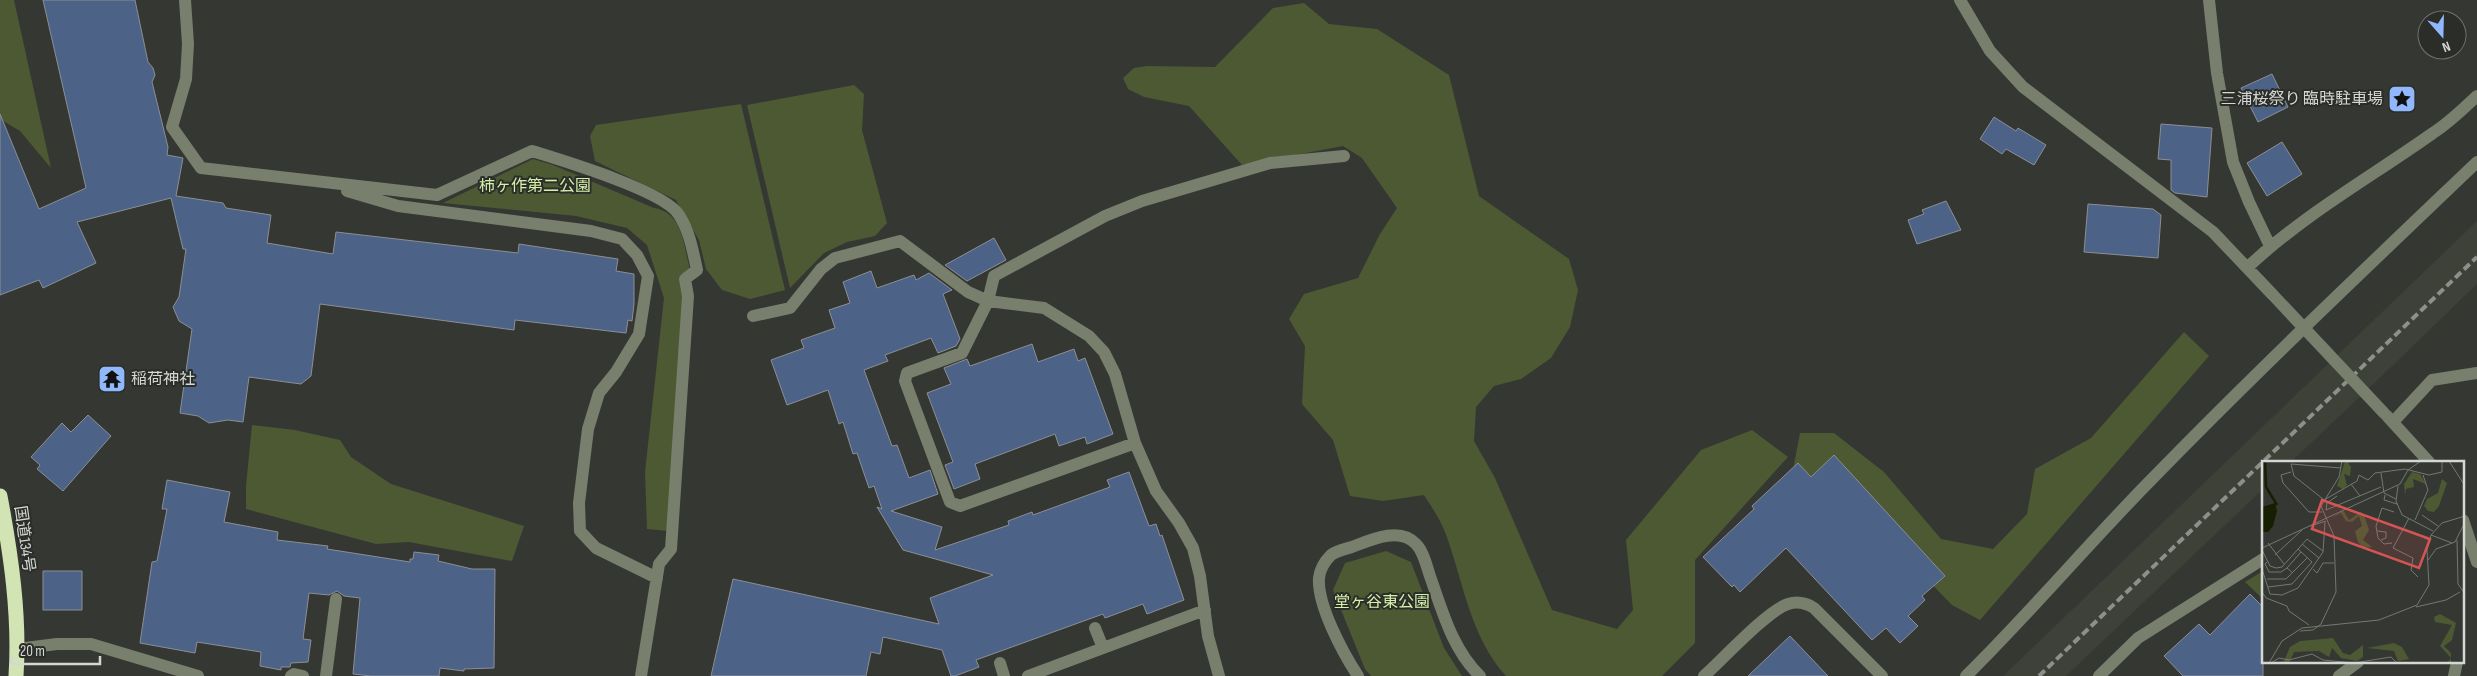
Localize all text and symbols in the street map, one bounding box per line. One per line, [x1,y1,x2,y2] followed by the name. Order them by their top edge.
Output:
[2417,10,2467,60] north arrow
[2440,37,2453,56] text: N
[2387,84,2417,114] place icon: 三浦桜祭り 臨時駐車場
[2220,89,2383,109] place label: 三浦桜祭り 臨時駐車場
[479,177,591,196] park label: 柿ヶ作第二公園
[97,364,127,394] temple icon: 稲荷神社
[131,370,195,389] place label: 稲荷神社
[2262,461,2464,664] inset map
[10,504,38,574] street label: 国道134号
[1334,593,1430,612] park label: 堂ヶ谷東公園
[12,634,100,666] scale bar
[20,642,45,661] text: 20 m

